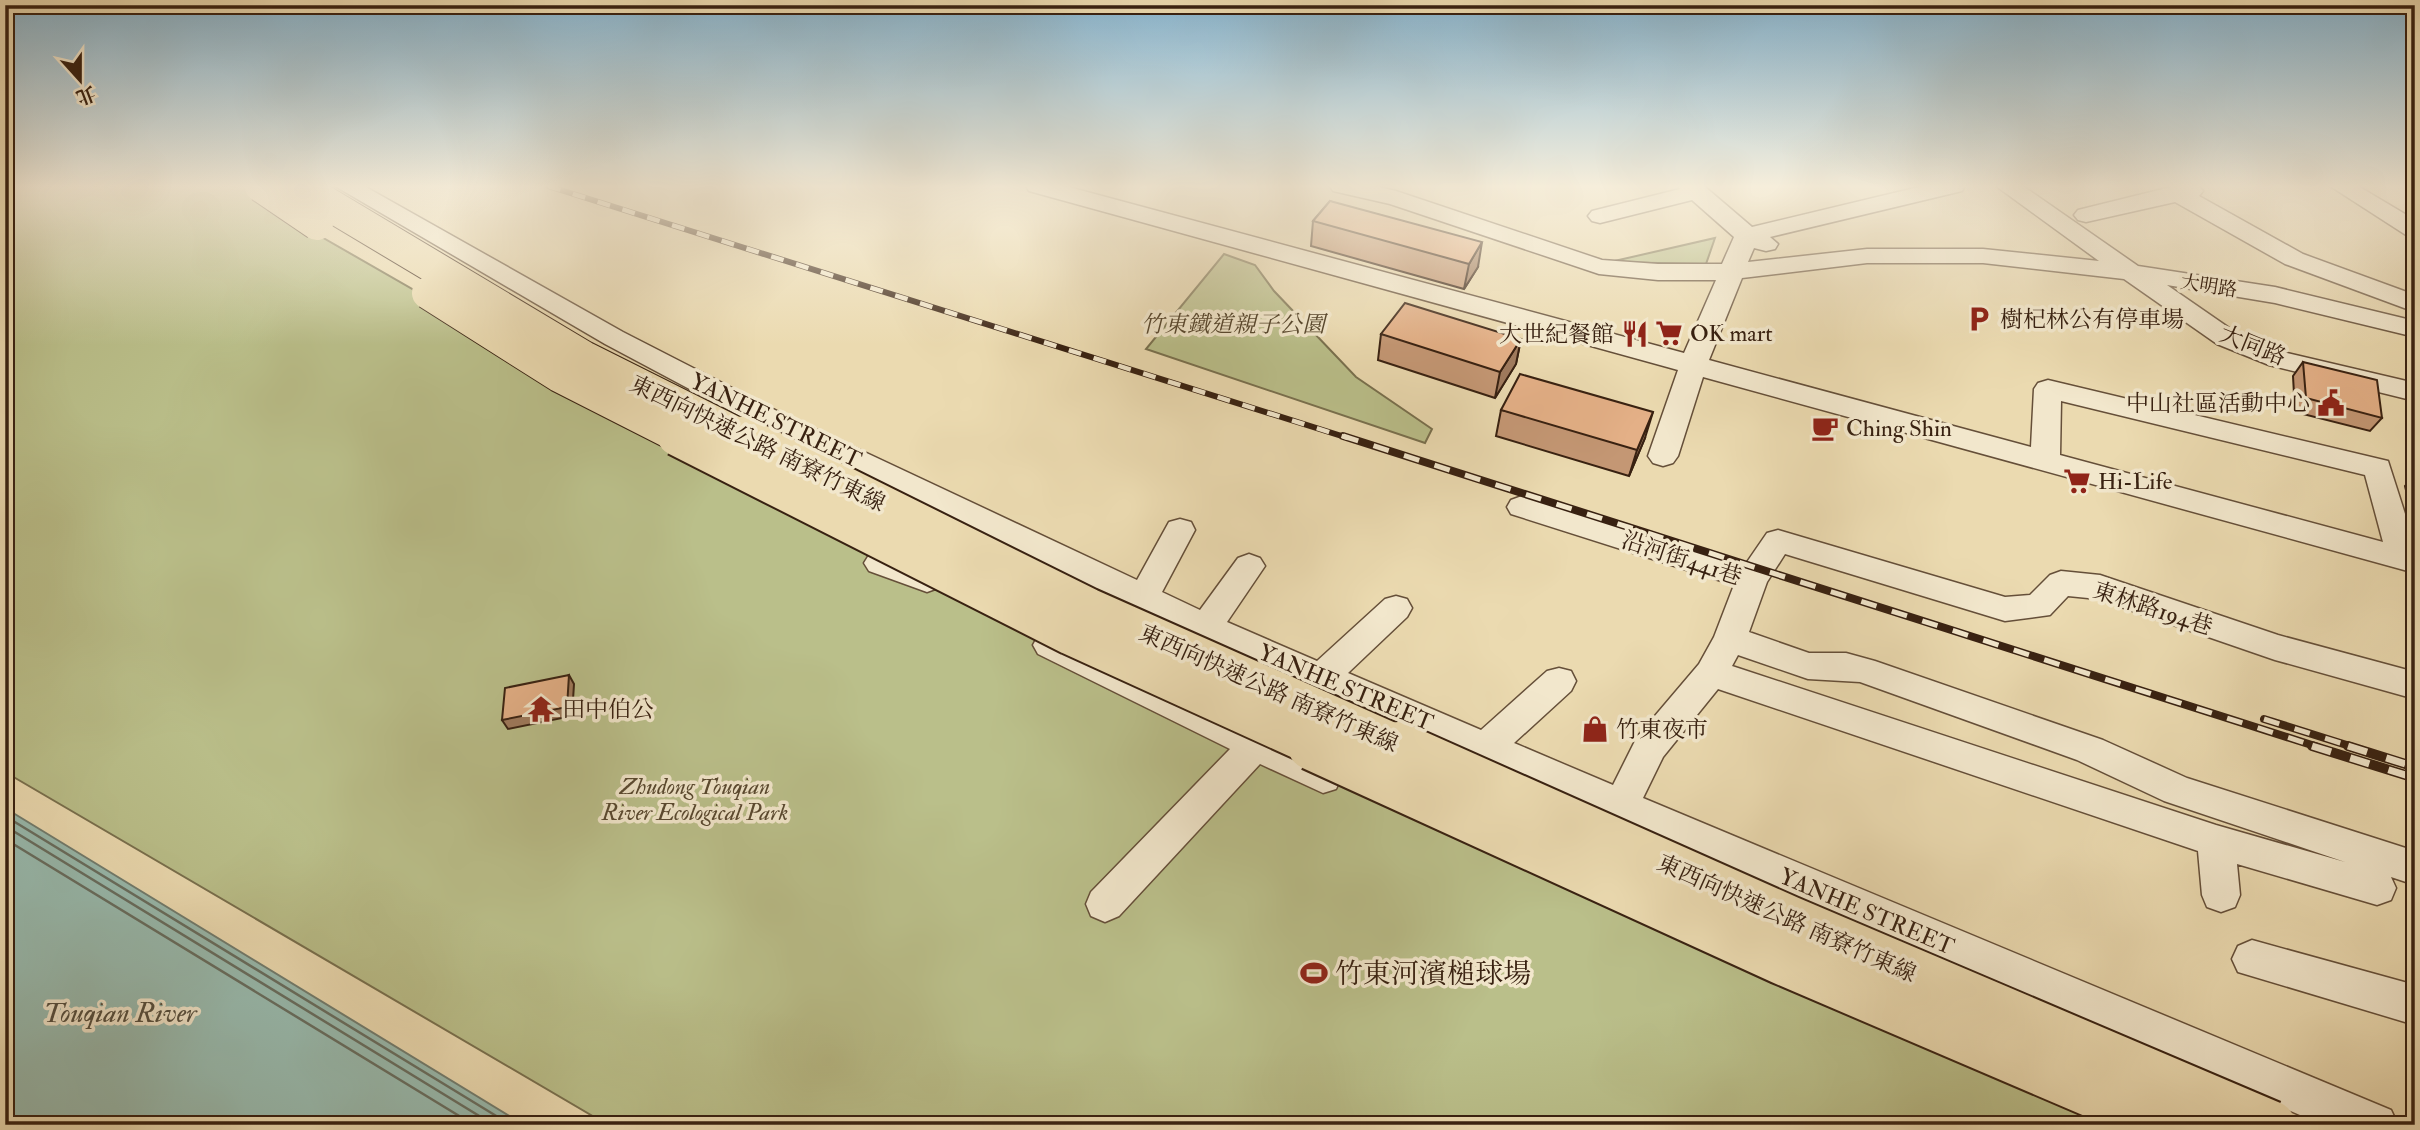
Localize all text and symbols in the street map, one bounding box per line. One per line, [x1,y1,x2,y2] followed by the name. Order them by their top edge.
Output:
[46,46,116,116] north arrow
[73,80,99,110] text: 北
[2179,270,2239,302] street label: 大明路
[1964,304,1994,334] parking icon: 樹杞林公有停車場
[2000,305,2184,334] place label: 樹杞林公有停車場
[1141,310,1329,339] park label: 竹東鐵道親子公園
[1654,318,1684,348] supermarket icon: OK mart
[1620,319,1650,349] restaurant icon: 大世紀餐館
[1690,319,1773,348] place label: OK mart
[2215,319,2290,372] street label: 大同路
[1499,320,1614,349] place label: 大世紀餐館
[685,366,866,474] street label: YANHE STREET
[625,369,890,518] street label: 東西向快速公路 南寮竹東線
[2316,388,2346,418] public building icon: 中山社區活動中心
[2126,389,2310,418] place label: 中山社區活動中心
[1810,413,1840,443] cafe icon: Ching Shin
[1846,414,1952,443] place label: Ching Shin
[2062,466,2092,496] supermarket icon: Hi-Life
[2098,467,2173,496] place label: Hi-Life
[1618,525,1746,592] street label: 沿河街441巷
[2089,575,2216,641] street label: 東林路194巷
[1135,618,1403,759] street label: 東西向快速公路 南寮竹東線
[1254,638,1438,737] street label: YANHE STREET
[526,694,556,724] temple icon: 田中伯公
[562,695,654,724] place label: 田中伯公
[1580,714,1610,744] shop icon: 竹東夜市
[1616,715,1708,744] place label: 竹東夜市
[601,772,788,827] park label: Zhudong Touqian River Ecological Park
[1653,848,1921,989] street label: 東西向快速公路 南寮竹東線
[1775,862,1959,961] street label: YANHE STREET
[1335,957,1531,992] place label: 竹東河濱槌球場
[1299,958,1329,988] sports icon: 竹東河濱槌球場
[43,996,198,1031] water label: Touqian River

